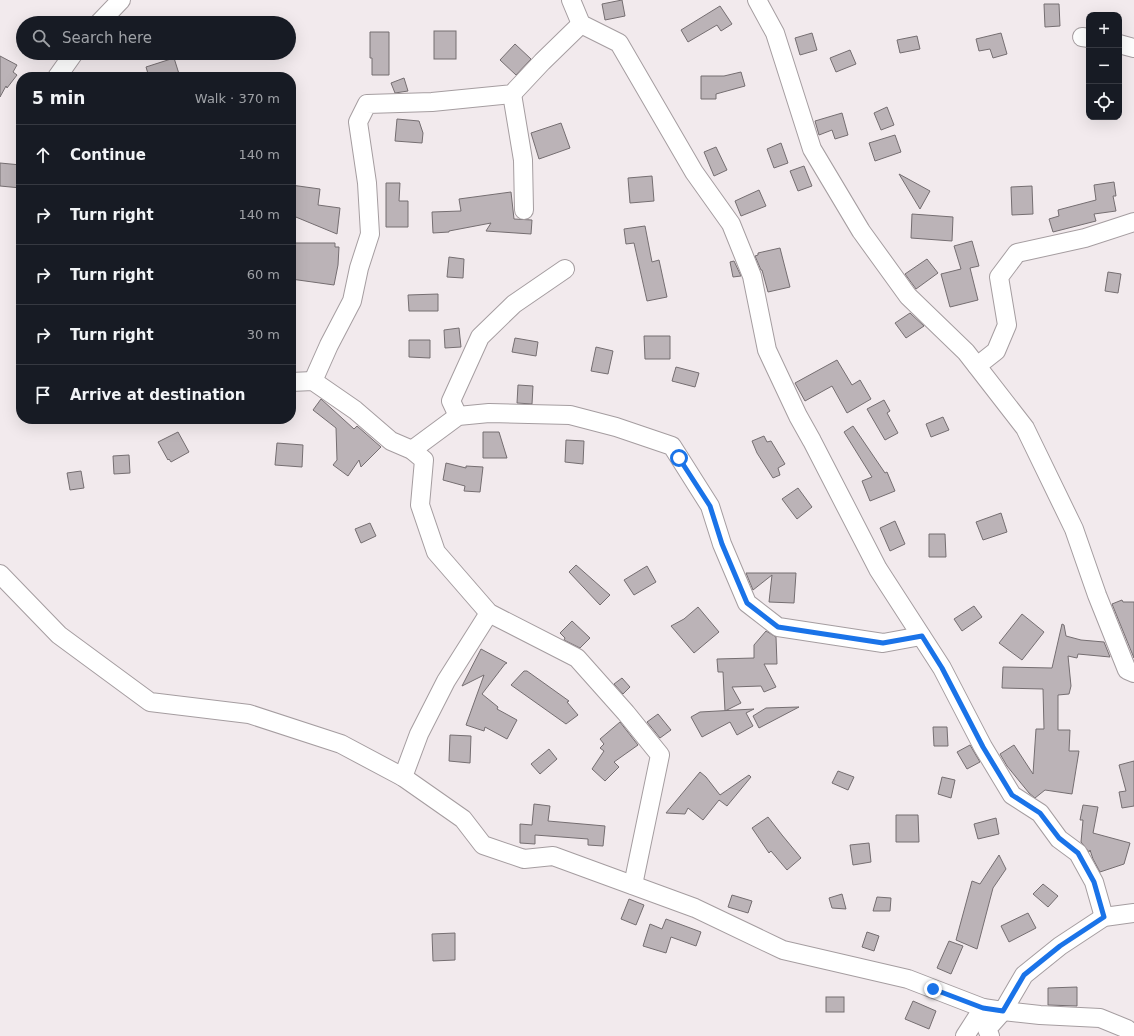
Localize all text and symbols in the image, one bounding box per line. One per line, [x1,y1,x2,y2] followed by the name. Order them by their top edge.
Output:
[1086,12,1122,120] map controls
[1086,12,1122,48] button: +
[16,16,296,60] search box
[30,27,52,49] icon: search
[62,29,152,47] text: Search here
[1086,48,1122,84] button: −
[1086,84,1122,120] button: locate
[32,88,85,108] text: 5 min
[195,91,280,106] text: Walk · 370 m
[32,144,54,166] icon: ahead
[70,146,146,164] text: Continue
[238,147,280,162] text: 140 m
[32,204,54,226] icon: right
[70,206,154,224] text: Turn right
[238,207,280,222] text: 140 m
[32,264,54,286] icon: right
[70,266,154,284] text: Turn right
[247,267,280,282] text: 60 m
[32,324,54,346] icon: right
[70,326,154,344] text: Turn right
[247,327,280,342] text: 30 m
[32,384,54,406] icon: arrive
[70,386,245,404] text: Arrive at destination
[670,449,688,467] route start
[924,980,942,998] route end

